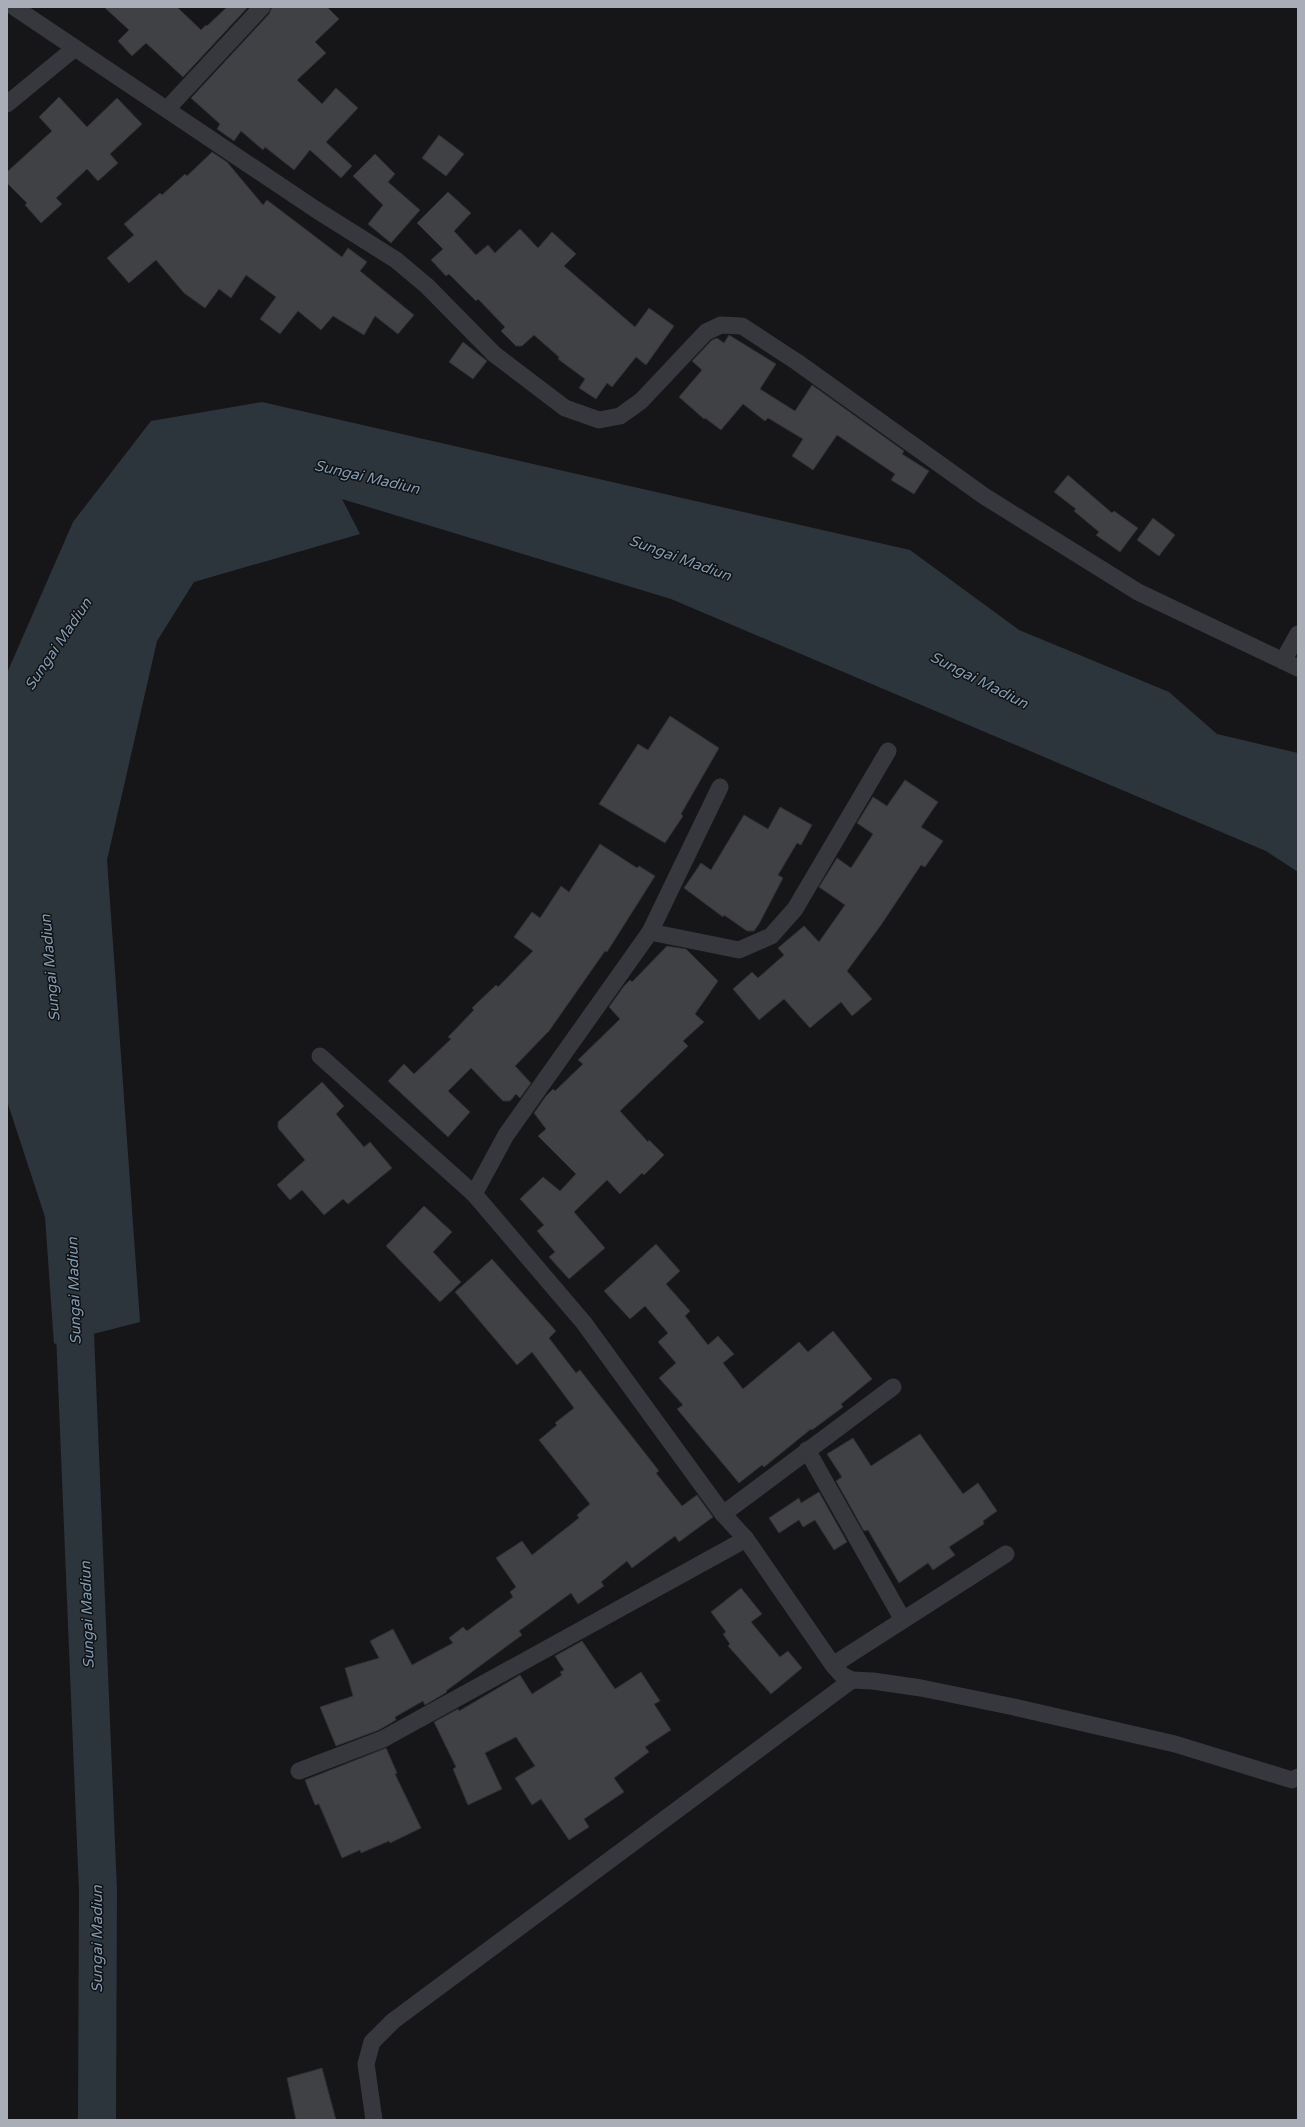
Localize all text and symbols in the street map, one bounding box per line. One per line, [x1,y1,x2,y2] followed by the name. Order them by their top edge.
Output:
[313,456,422,498] water label: Sungai Madiun
[627,531,734,585] water label: Sungai Madiun
[21,594,96,694] water label: Sungai Madiun
[927,648,1032,713] water label: Sungai Madiun
[36,913,64,1022] water label: Sungai Madiun
[63,1236,85,1345] water label: Sungai Madiun
[76,1560,98,1669] water label: Sungai Madiun
[88,1884,106,1993] water label: Sungai Madiun

